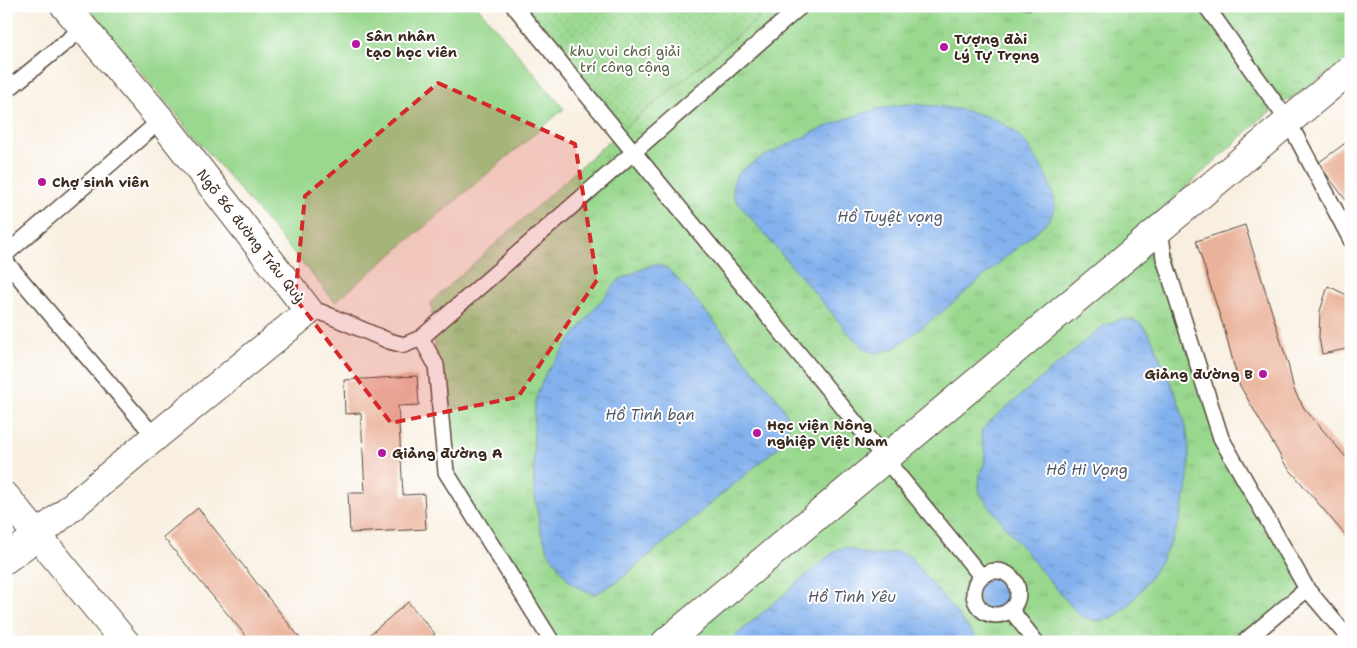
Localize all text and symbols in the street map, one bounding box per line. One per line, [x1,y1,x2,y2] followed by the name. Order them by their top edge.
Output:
[366,27,457,61] place label: Sân nhân tạo học viên
[954,30,1039,64] place label: Tượng đài Lý Tự Trọng
[350,38,362,50] marker: Sân nhân tạo học viên
[938,41,950,53] marker: Tượng đài Lý Tự Trọng
[569,42,681,76] park label: khu vui chơi giải trí công cộng
[193,165,309,307] street label: Ngõ 86 đường Trâu Quỳ
[52,173,149,191] place label: Chợ sinh viên
[36,176,48,188] marker: Chợ sinh viên
[837,207,943,227] water label: Hồ Tuyệt vọng
[1144,365,1253,383] place label: Giảng đường B
[1257,368,1269,380] marker: Giảng đường B
[605,405,695,425] water label: Hồ Tình bạn
[767,416,888,450] place label: Học viện Nông nghiệp Việt Nam
[751,427,763,439] marker: Học viện Nông nghiệp Việt Nam
[392,444,503,462] place label: Giảng đường A
[376,447,388,459] marker: Giảng đường A
[1046,460,1128,480] water label: Hồ Hi Vọng
[808,587,896,607] water label: Hồ Tình Yêu

